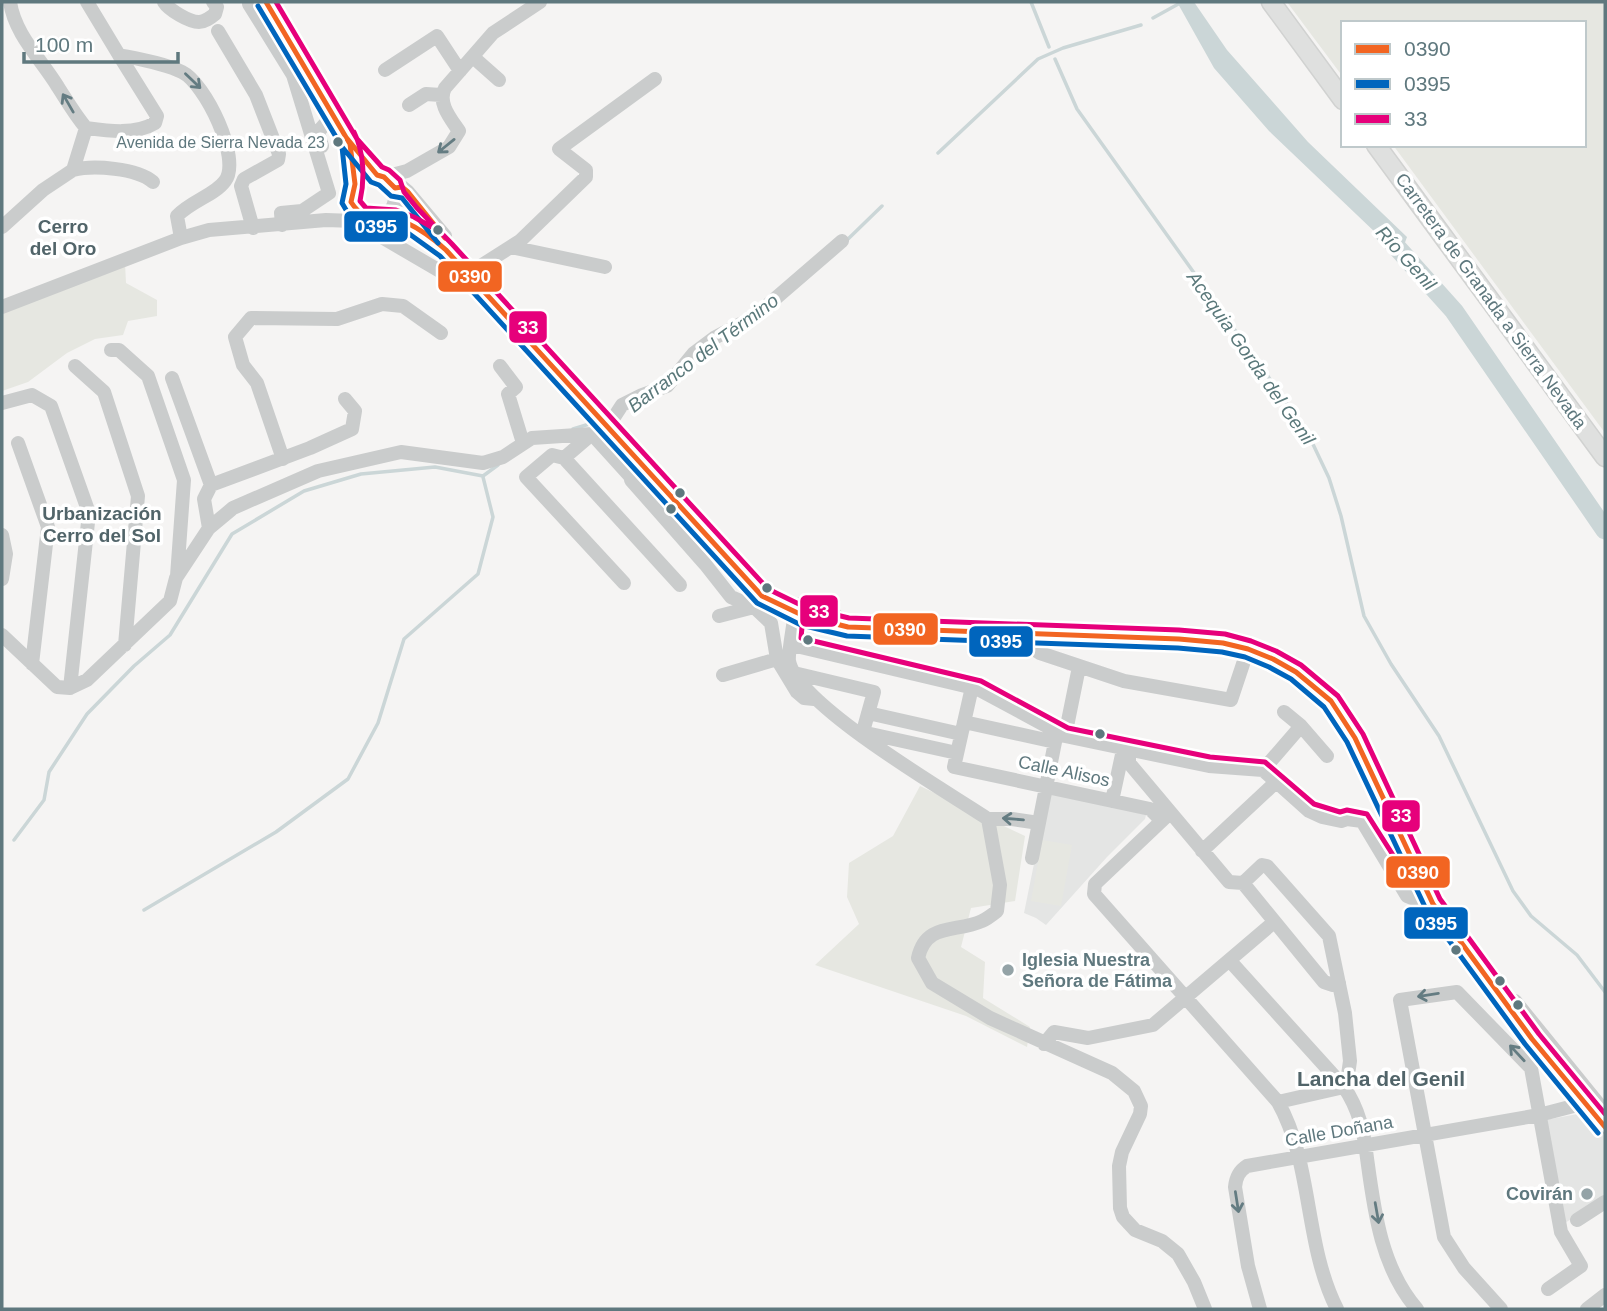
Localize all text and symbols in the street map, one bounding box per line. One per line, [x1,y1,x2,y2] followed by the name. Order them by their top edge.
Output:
[24,21,178,65] scale bar
[1341,21,1586,147] legend
[35,33,93,56] text: 100 m
[1404,37,1451,60] text: 0390
[1404,72,1451,95] text: 0395
[184,73,201,90] one-way arrow
[61,94,75,114] one-way arrow
[1404,107,1427,130] text: 33
[116,134,325,151] place label: Avenida de Sierra Nevada 23
[331,135,345,149] marker: Avenida de Sierra Nevada 23
[437,138,455,154] one-way arrow
[1391,169,1591,434] street label: Carretera de Granada a Sierra Nevada
[343,210,409,243] line badge: 0395
[30,216,96,259] district label: Cerro del Oro
[355,216,398,237] text: 0395
[1372,222,1441,295] water label: Río Genil
[431,223,445,237] unlabelled marker
[437,260,503,293] line badge: 0390
[449,266,491,287] text: 0390
[1182,266,1319,449] water label: Acequia Gorda del Genil
[624,290,782,416] water label: Barranco del Término
[508,310,548,344] line badge: 33
[517,317,539,338] text: 33
[673,486,687,500] unlabelled marker
[664,502,678,516] unlabelled marker
[42,503,162,546] district label: Urbanización Cerro del Sol
[760,581,774,595] unlabelled marker
[799,594,839,628] line badge: 33
[808,601,830,622] text: 33
[872,612,939,646] line badge: 0390
[884,619,926,640] text: 0390
[968,625,1034,658] line badge: 0395
[980,631,1023,652] text: 0395
[801,633,815,647] unlabelled marker
[1093,727,1107,741] unlabelled marker
[1016,752,1112,790] street label: Calle Alisos
[1381,799,1421,833] line badge: 33
[1390,805,1412,826] text: 33
[1002,813,1025,826] one-way arrow
[1385,855,1451,889] line badge: 0390
[1397,862,1439,883] text: 0390
[1403,906,1469,940] line badge: 0395
[1415,913,1458,934] text: 0395
[1449,943,1463,957] unlabelled marker
[1022,950,1173,991] place label: Iglesia Nuestra Señora de Fátima
[1000,962,1016,978] marker: Iglesia Nuestra Señora de Fátima
[1493,974,1507,988] unlabelled marker
[1417,989,1440,1002] one-way arrow
[1511,998,1525,1012] unlabelled marker
[1508,1045,1525,1062] one-way arrow
[1297,1067,1465,1090] district label: Lancha del Genil
[1284,1112,1395,1150] street label: Calle Doñana
[1506,1184,1573,1204] place label: Covirán
[1579,1186,1595,1202] marker: Covirán
[1231,1190,1244,1213] one-way arrow
[1371,1201,1384,1224] one-way arrow

